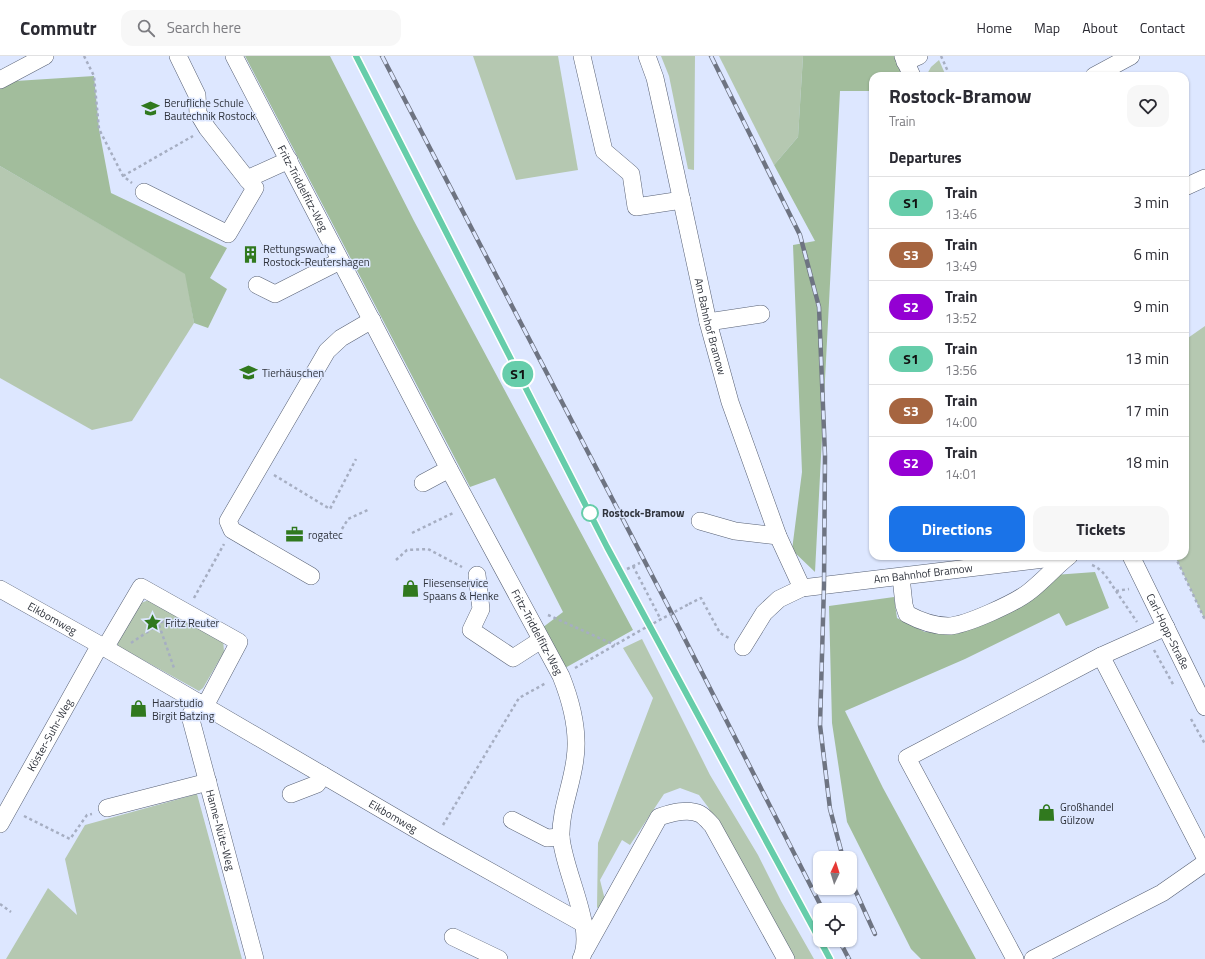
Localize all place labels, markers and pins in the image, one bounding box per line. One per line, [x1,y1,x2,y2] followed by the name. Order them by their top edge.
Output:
[164,95,256,124] place label: Berufliche Schule Bautechnik Rostock
[141,99,161,119] school or university icon: Berufliche Schule Bautechnik Rostock
[263,241,370,270] place label: Rettungswache Rostock-Reutershagen
[240,245,260,265] building icon: Rettungswache Rostock-Reutershagen
[239,363,259,383] school or university icon: Tierhäuschen
[262,365,324,381] place label: Tierhäuschen
[581,504,599,522] marker: Rostock-Bramow
[602,505,685,521] place label: Rostock-Bramow
[285,525,305,545] office icon: rogatec
[308,527,343,543] place label: rogatec
[423,575,499,604] place label: Fliesenservice Spaans & Henke
[400,579,420,599] shop icon: Fliesenservice Spaans & Henke
[142,613,162,633] place icon: Fritz Reuter
[165,615,220,631] place label: Fritz Reuter
[152,695,215,724] place label: Haarstudio Birgit Batzing
[129,699,149,719] shop icon: Haarstudio Birgit Batzing
[1060,799,1114,828] place label: Großhandel Gülzow
[1037,803,1057,823] shop icon: Großhandel Gülzow

